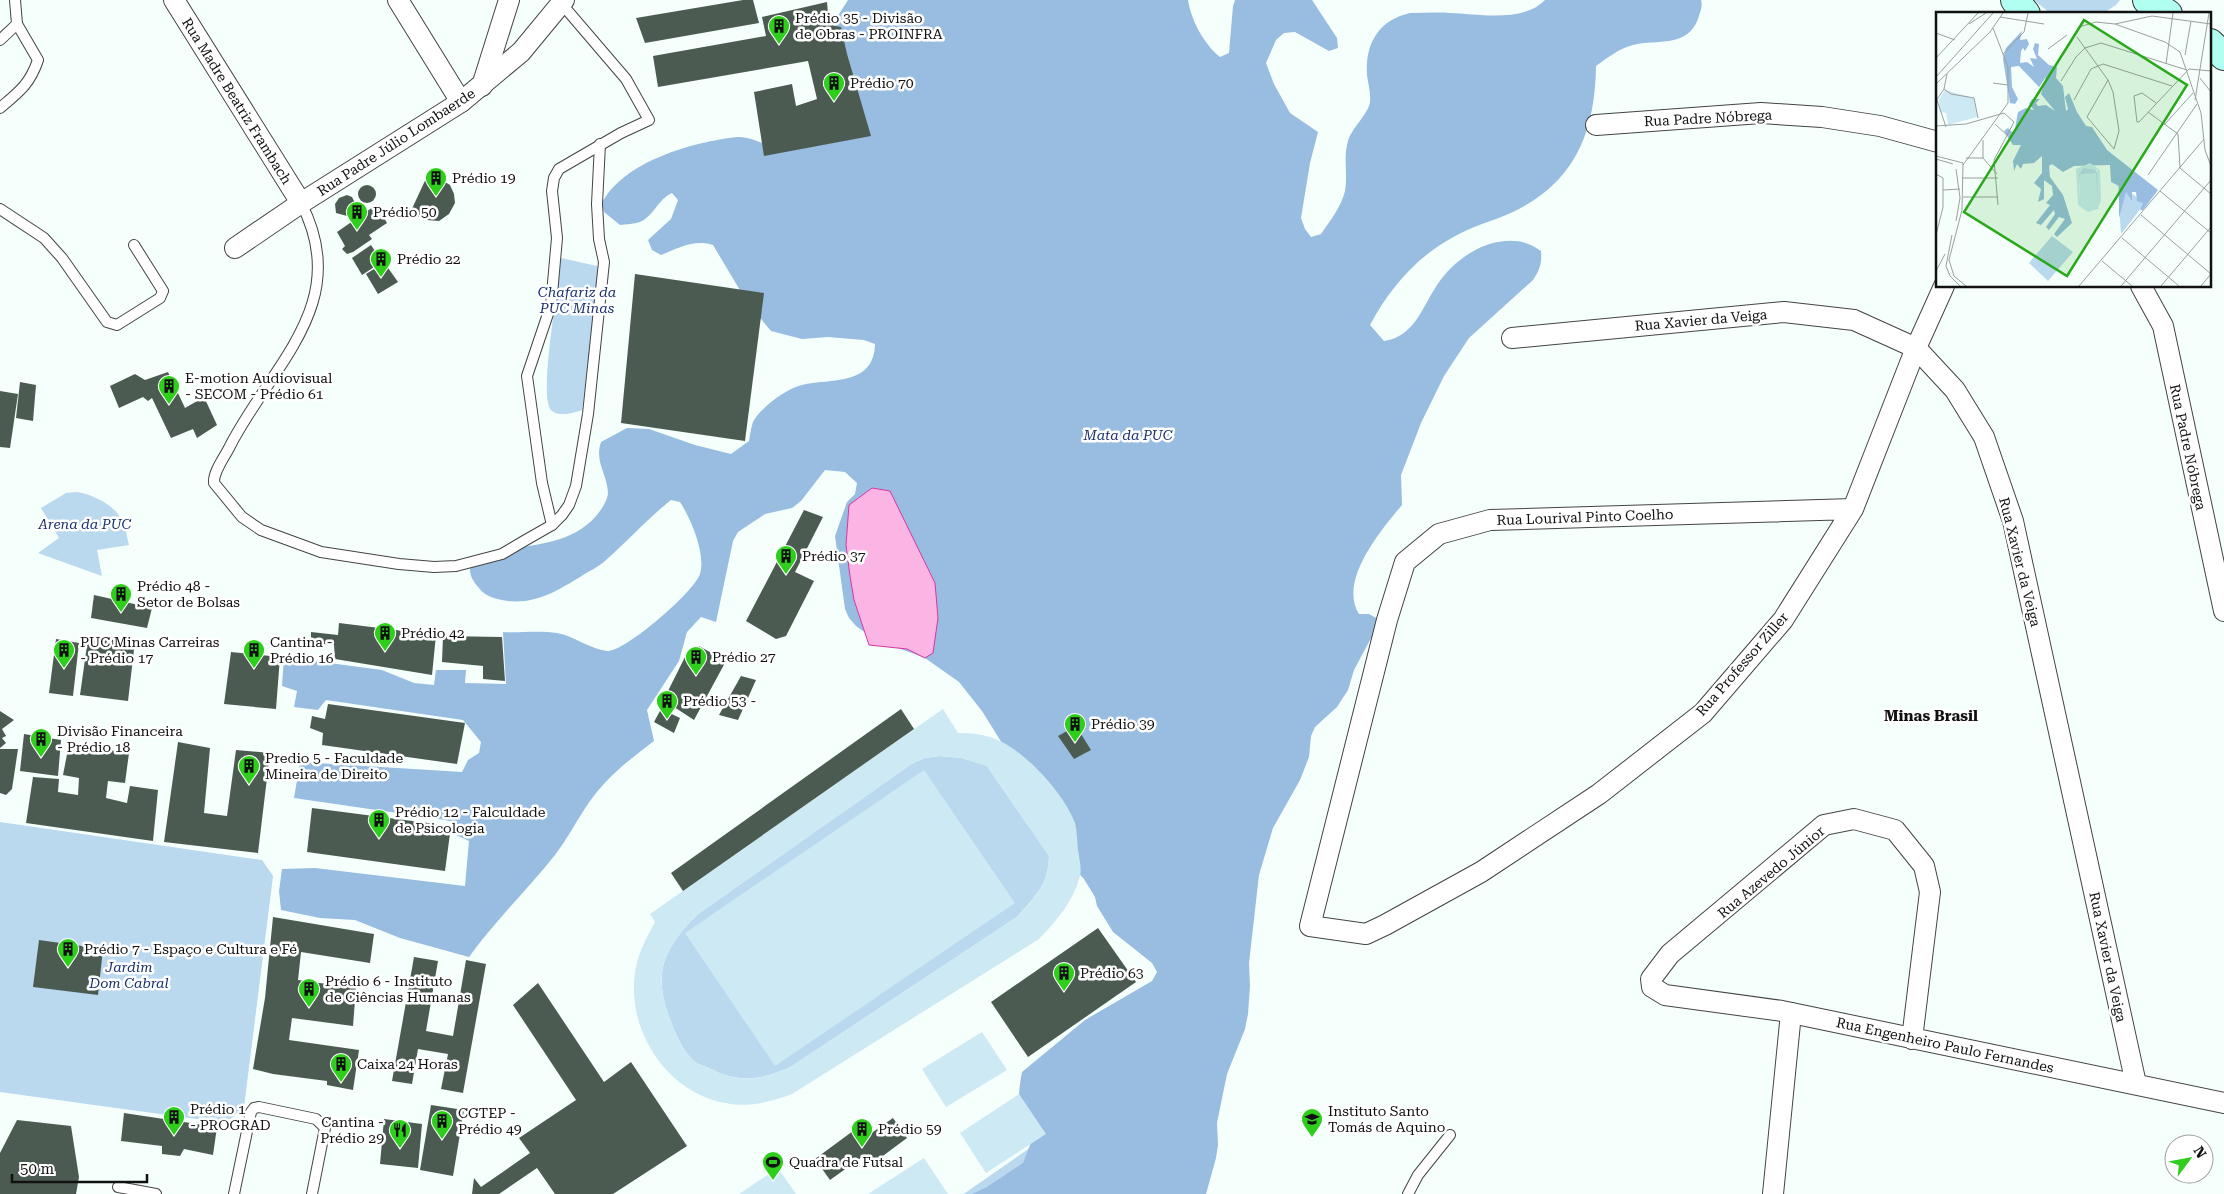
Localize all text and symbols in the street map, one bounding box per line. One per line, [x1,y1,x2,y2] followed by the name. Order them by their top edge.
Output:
[795,10,943,42] place label: Prédio 35 - Divisão de Obras - PROINFRA
[1936,12,2212,288] inset map
[767,14,791,45] building icon: Prédio 35 - Divisão de Obras - PROINFRA
[179,15,295,187] street label: Rua Madre Beatriz Frambach
[822,71,846,102] building icon: Prédio 70
[850,75,914,91] place label: Prédio 70
[314,85,478,199] street label: Rua Padre Júlio Lombaerde
[1643,107,1773,129] street label: Rua Padre Nóbrega
[424,166,448,197] building icon: Prédio 19
[452,170,516,186] place label: Prédio 19
[345,200,369,231] building icon: Prédio 50
[373,204,437,220] place label: Prédio 50
[369,247,393,278] building icon: Prédio 22
[397,251,461,267] place label: Prédio 22
[538,284,616,316] park label: Chafariz da PUC Minas
[1634,306,1768,334] street label: Rua Xavier da Veiga
[185,370,333,402] place label: E-motion Audiovisual - SECOM - Prédio 61
[157,374,181,405] building icon: E-motion Audiovisual - SECOM - Prédio 61
[2167,383,2209,512] street label: Rua Padre Nóbrega
[1082,427,1173,443] park label: Mata da PUC
[1996,496,2044,629] street label: Rua Xavier da Veiga
[1496,506,1674,528] street label: Rua Lourival Pinto Coelho
[38,516,132,532] park label: Arena da PUC
[774,544,798,575] building icon: Prédio 37
[802,548,866,564] place label: Prédio 37
[137,578,240,610] place label: Prédio 48 - Setor de Bolsas
[109,582,133,613] building icon: Prédio 48 - Setor de Bolsas
[1693,609,1791,719] street label: Rua Professor Ziller
[373,621,397,652] building icon: Prédio 42
[401,625,465,641] place label: Prédio 42
[80,634,220,666] place label: PUC Minas Carreiras - Prédio 17
[270,634,334,666] place label: Cantina - Prédio 16
[52,638,76,669] building icon: PUC Minas Carreiras - Prédio 17
[242,638,266,669] building icon: Cantina - Prédio 16
[684,645,708,676] building icon: Prédio 27
[712,649,776,665] place label: Prédio 27
[655,689,679,720] building icon: Prédio 53 -
[683,693,756,709] place label: Prédio 53 -
[1884,707,1978,725] district label: Minas Brasil
[1063,712,1087,743] building icon: Prédio 39
[1091,716,1155,732] place label: Prédio 39
[57,723,183,755] place label: Divisão Financeira - Prédio 18
[29,727,53,758] building icon: Divisão Financeira - Prédio 18
[265,750,404,782] place label: Predio 5 - Faculdade Mineira de Direito
[237,754,261,785] building icon: Predio 5 - Faculdade Mineira de Direito
[395,804,546,836] place label: Prédio 12 - Falculdade de Psicologia
[367,808,391,839] building icon: Prédio 12 - Falculdade de Psicologia
[1714,823,1828,921] street label: Rua Azevedo Júnior
[2086,890,2130,1024] street label: Rua Xavier da Veiga
[56,937,80,968] building icon: Prédio 7 - Espaço e Cultura e Fé
[84,941,297,957] place label: Prédio 7 - Espaço e Cultura e Fé
[88,959,169,991] park label: Jardim Dom Cabral
[1052,961,1076,992] building icon: Prédio 63
[1080,965,1144,981] place label: Prédio 63
[325,973,471,1005] place label: Prédio 6 - Instituto de Ciências Humanas
[297,977,321,1008] building icon: Prédio 6 - Instituto de Ciências Humanas
[1835,1014,2056,1076] street label: Rua Engenheiro Paulo Fernandes
[329,1052,353,1083] building icon: Caixa 24 Horas
[357,1056,458,1072] place label: Caixa 24 Horas
[190,1101,271,1133] place label: Prédio 1 - PROGRAD
[1328,1103,1445,1135] place label: Instituto Santo Tomás de Aquino
[162,1105,186,1136] building icon: Prédio 1 - PROGRAD
[458,1105,522,1137] place label: CGTEP - Prédio 49
[1300,1107,1324,1138] school or university icon: Instituto Santo Tomás de Aquino
[430,1109,454,1140] building icon: CGTEP - Prédio 49
[320,1114,384,1146] place label: Cantina - Prédio 29
[850,1117,874,1148] building icon: Prédio 59
[388,1118,412,1149] restaurant icon: Cantina - Prédio 29
[878,1121,942,1137] place label: Prédio 59
[2164,1134,2214,1184] north arrow
[2190,1143,2210,1161] text: N
[761,1150,785,1181] sports icon: Quadra de Futsal
[12,1152,148,1184] scale bar
[789,1154,904,1170] place label: Quadra de Futsal
[20,1160,55,1178] text: 50 m

